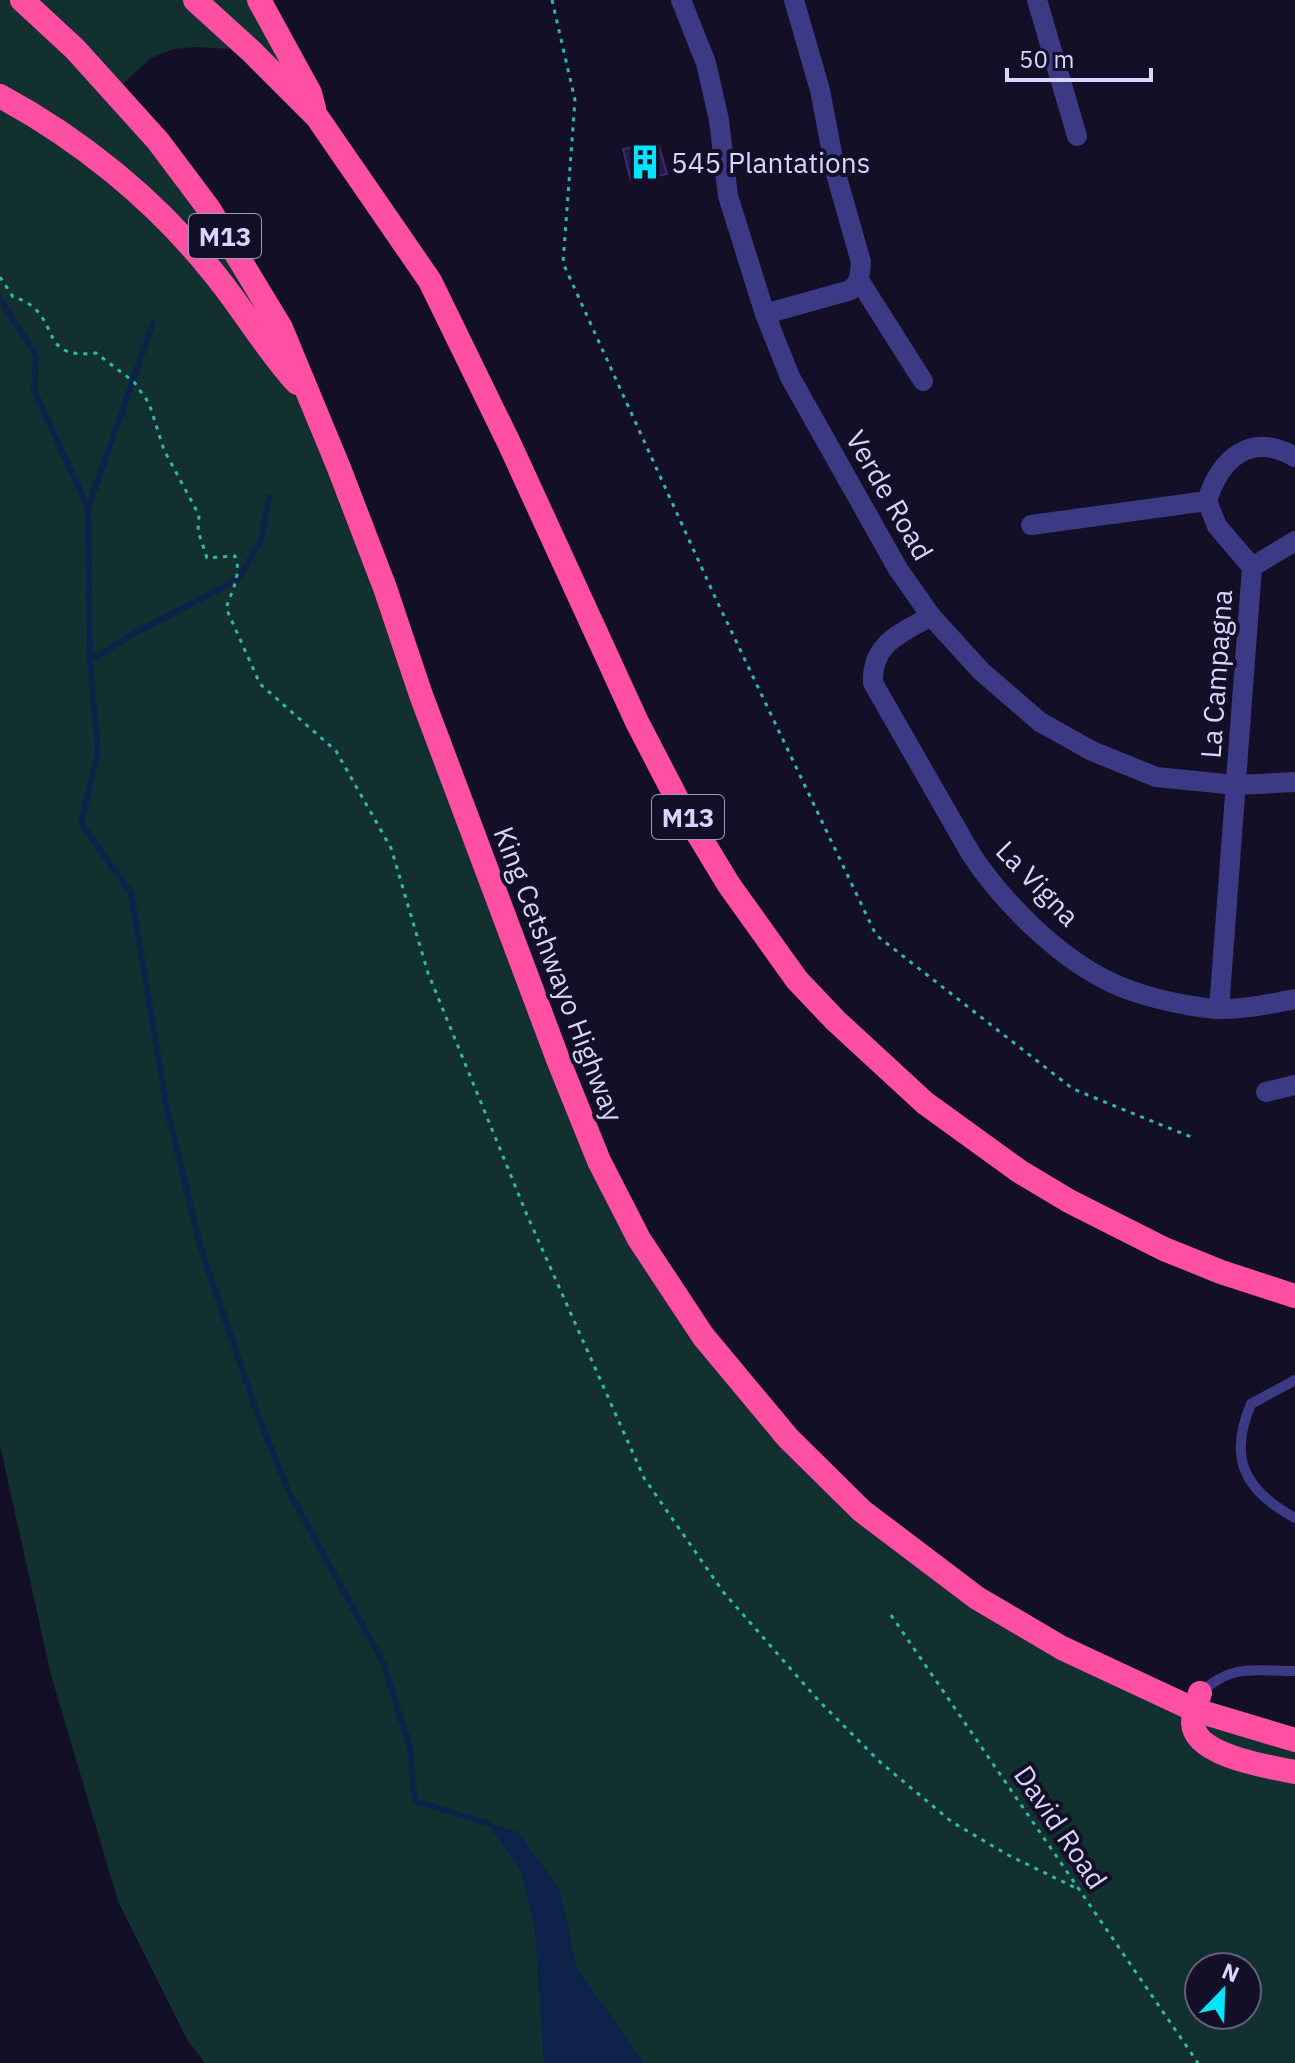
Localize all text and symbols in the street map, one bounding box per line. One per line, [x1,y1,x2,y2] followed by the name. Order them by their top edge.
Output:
[1007,32,1151,82] scale bar
[1019,43,1074,75] text: 50 m
[626,143,664,181] building icon: 545 Plantations
[671,144,870,181] place label: 545 Plantations
[189,214,261,258] road number: M13
[838,423,942,567] street label: Verde Road
[1192,588,1240,760] street label: La Campagna
[652,795,724,839] road number: M13
[486,821,632,1127] street label: King Cetshwayo Highway
[988,832,1088,934] street label: La Vigna
[1006,1758,1116,1896] street label: David Road
[1183,1951,1263,2031] north arrow
[1218,1956,1244,1989] text: N

